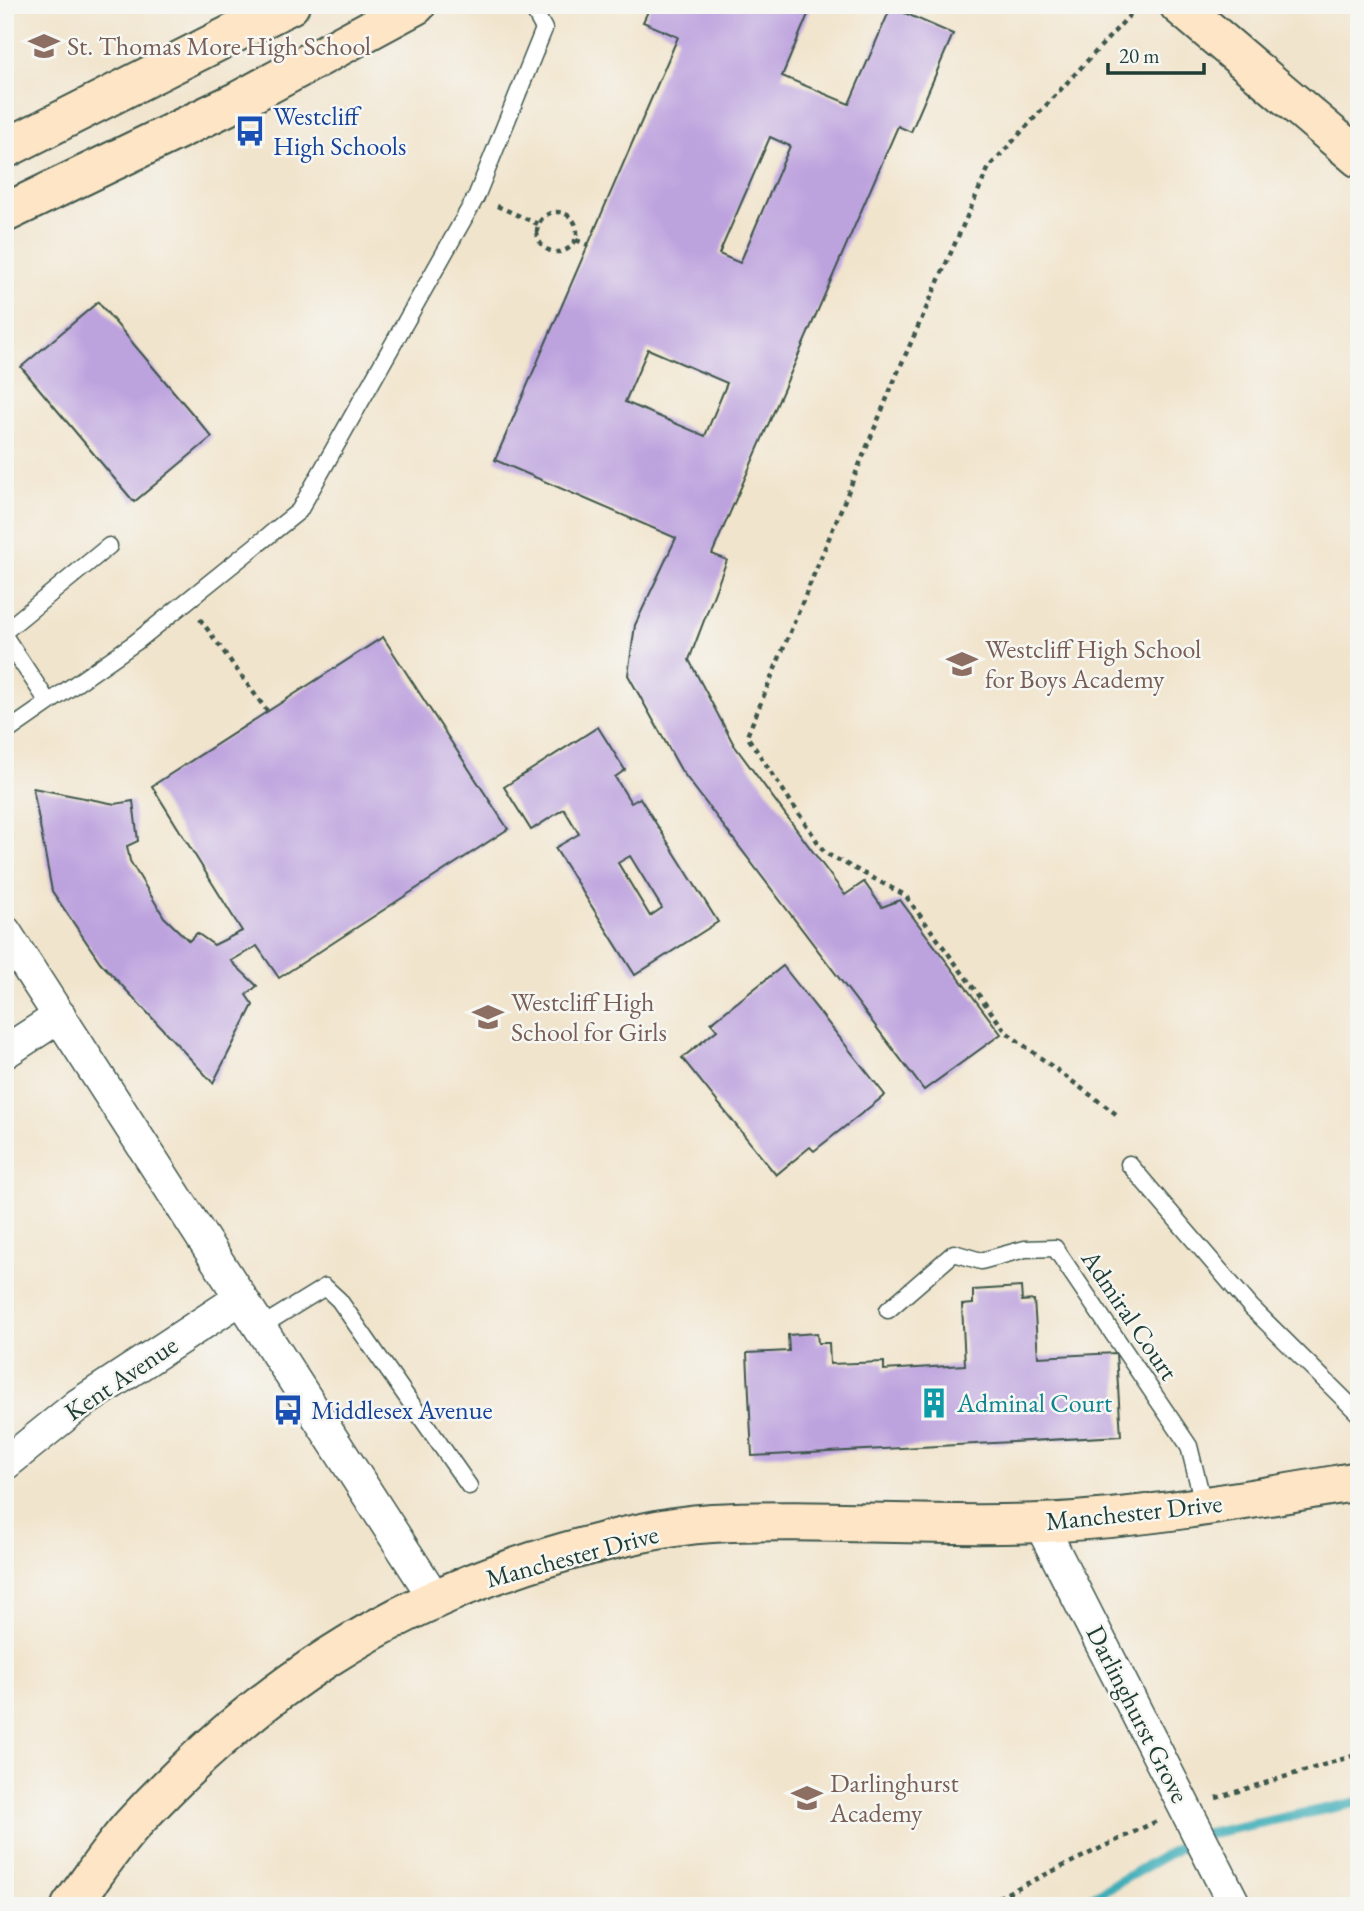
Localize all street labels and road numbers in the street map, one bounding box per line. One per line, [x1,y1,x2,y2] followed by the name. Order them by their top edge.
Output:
[1073,1242,1186,1387] street label: Admiral Court
[58,1328,184,1428] street label: Kent Avenue
[1044,1486,1224,1538] street label: Manchester Drive
[482,1517,662,1595] street label: Manchester Drive
[1079,1619,1197,1809] street label: Darlinghurst Grove

